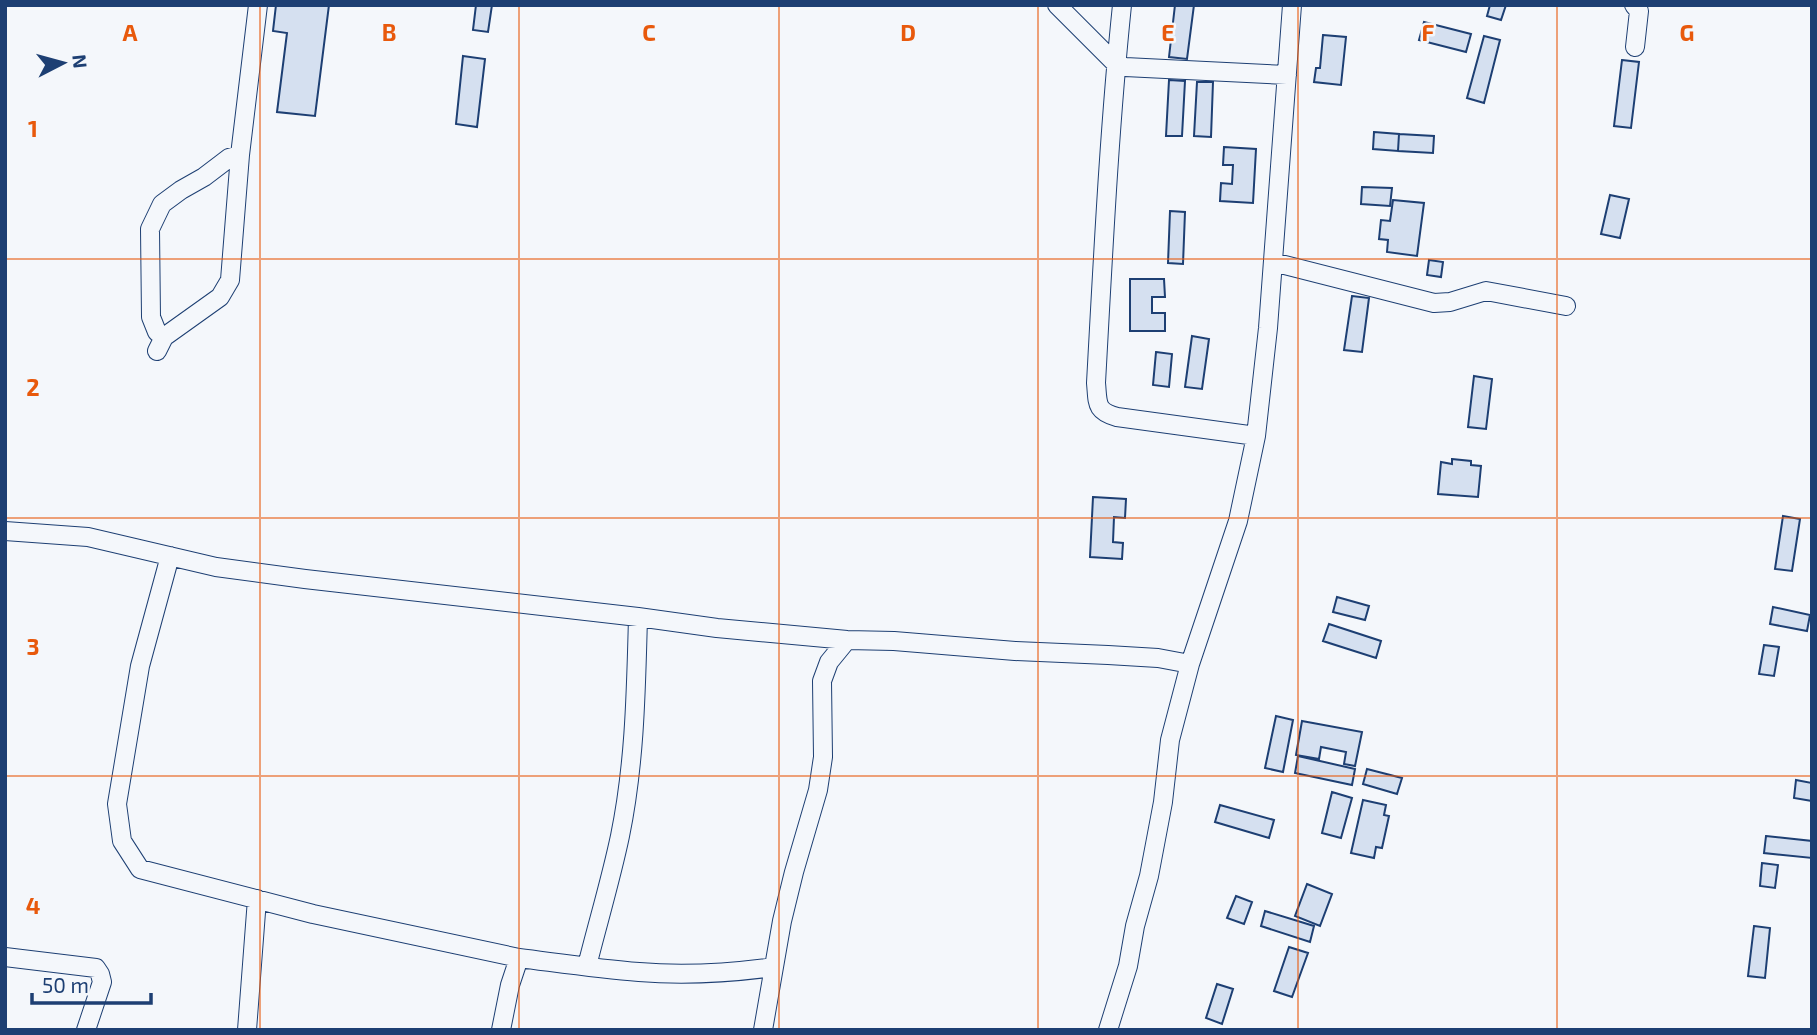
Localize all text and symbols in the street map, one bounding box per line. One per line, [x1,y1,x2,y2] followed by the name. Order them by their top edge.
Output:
[122,18,138,46] text: A
[382,18,396,46] text: B
[642,18,656,46] text: C
[900,18,916,46] text: D
[1161,18,1175,46] text: E
[1422,18,1435,46] text: F
[1680,18,1694,46] text: G
[28,28,98,98] north arrow
[68,53,93,69] text: N
[28,114,38,142] text: 1
[26,373,40,401] text: 2
[26,632,40,660] text: 3
[26,891,40,919] text: 4
[32,962,150,1006] scale bar
[42,972,89,997] text: 50 m

